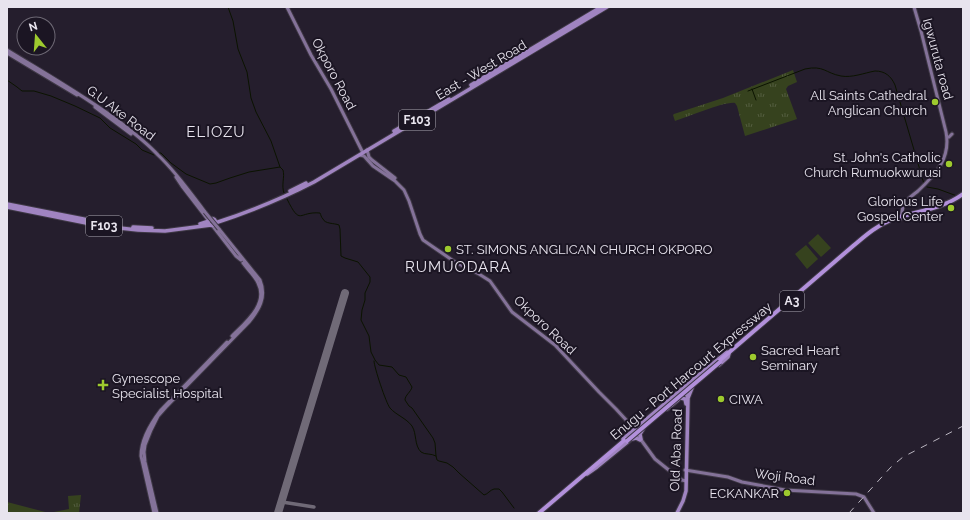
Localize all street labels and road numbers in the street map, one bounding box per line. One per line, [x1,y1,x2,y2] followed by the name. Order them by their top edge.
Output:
[920,17,956,101] street label: Igwuruta road
[309,36,359,112] street label: Okporo Road
[433,37,529,103] street label: East - West Road
[84,82,158,144] street label: G.U Ake Road
[399,110,435,130] road number: F103
[86,216,122,236] road number: F103
[780,291,804,311] road number: A3
[511,293,579,357] street label: Okporo Road
[607,299,775,443] street label: Enugu - Port Harcourt Expressway
[667,408,685,492] street label: Old Aba Road
[754,466,816,488] street label: Woji Road

